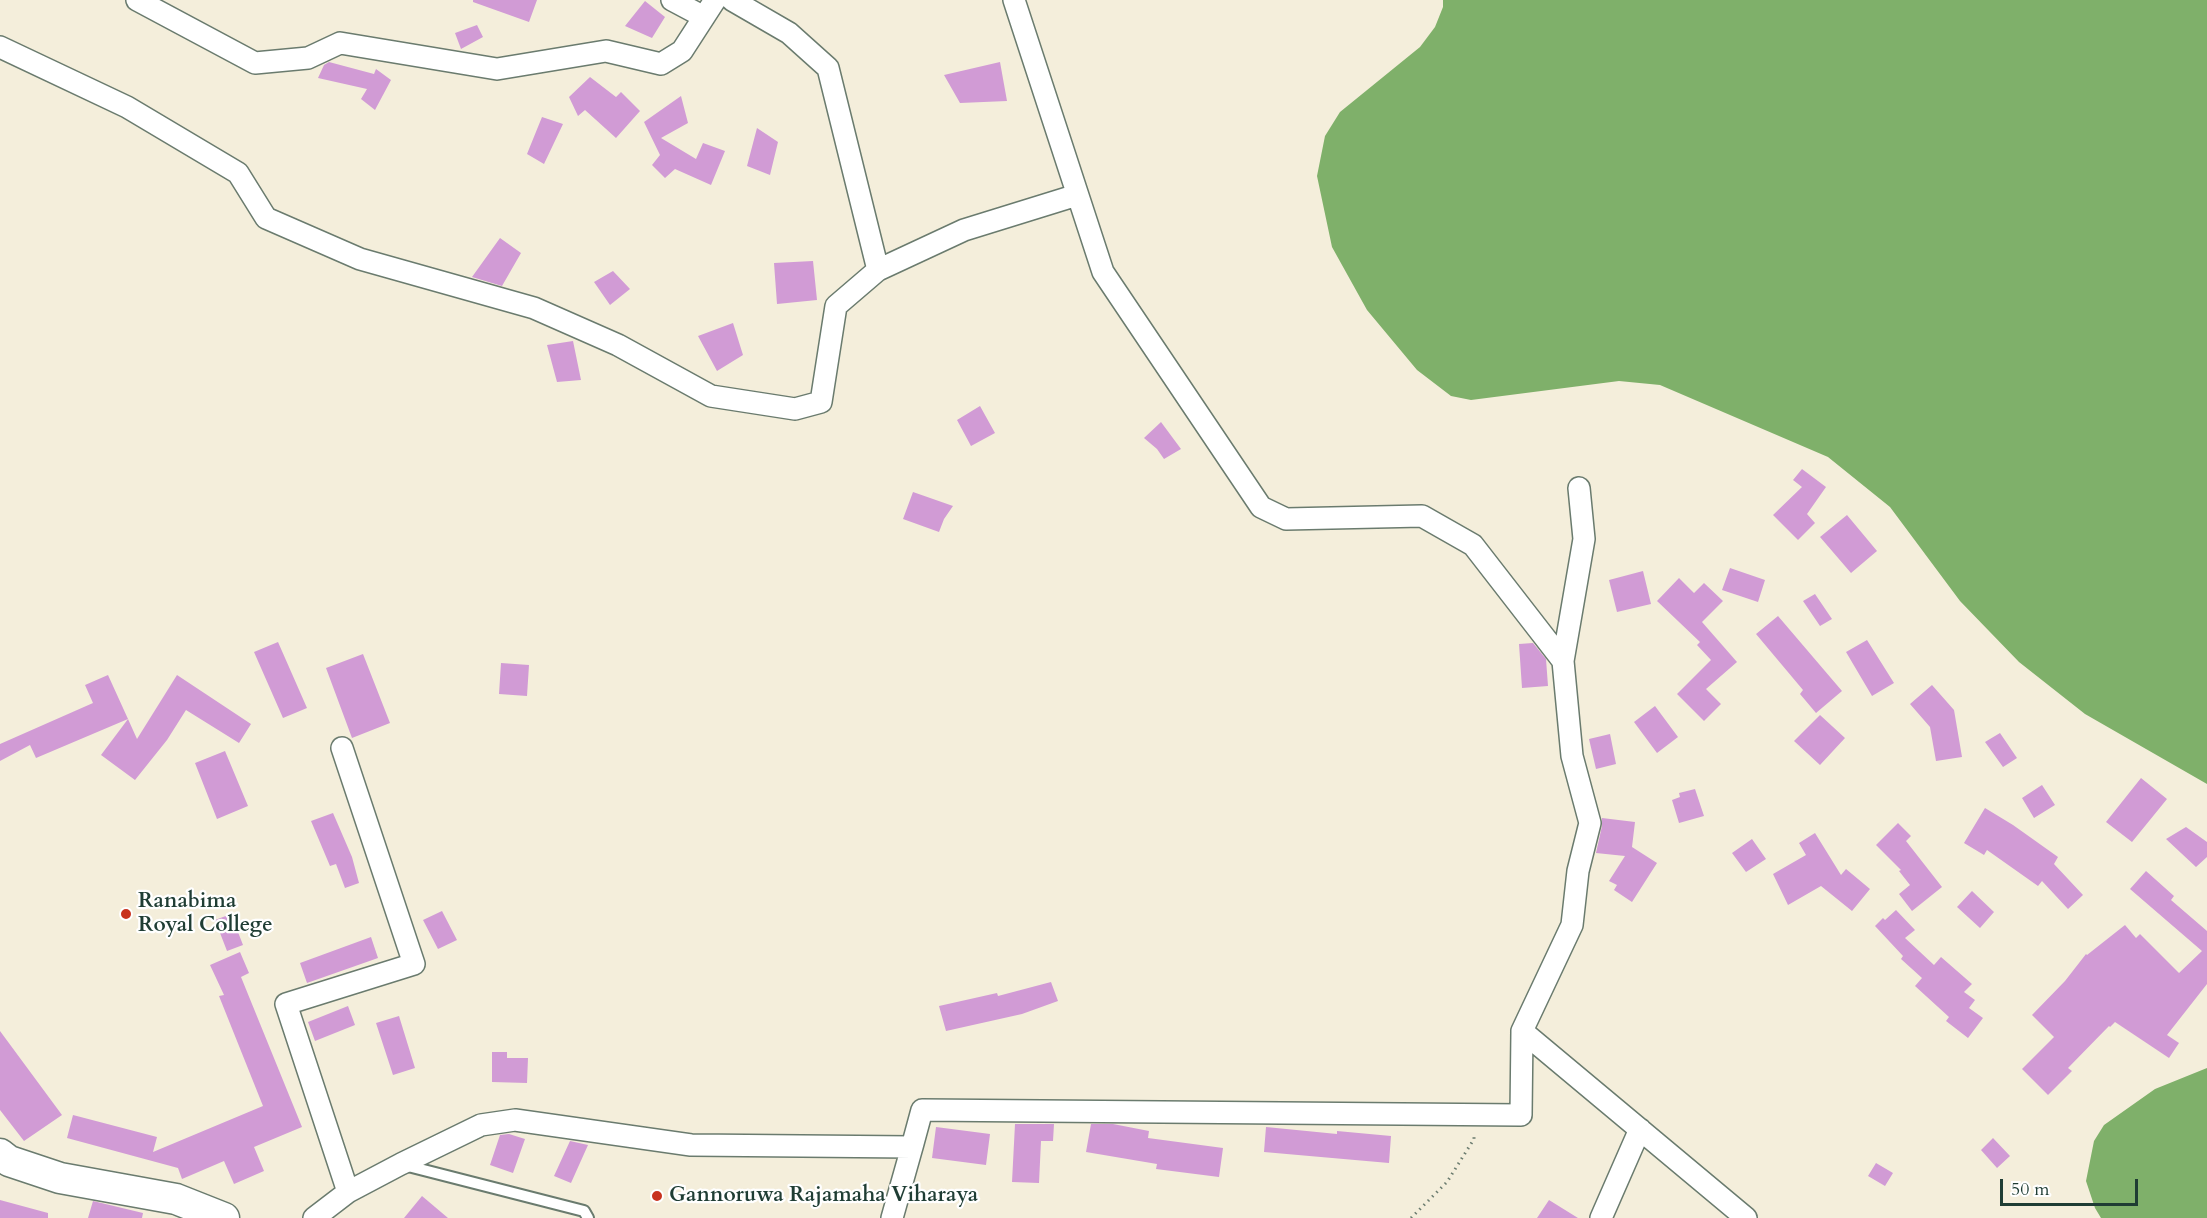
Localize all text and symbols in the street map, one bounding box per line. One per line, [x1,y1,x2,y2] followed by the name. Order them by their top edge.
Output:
[138,889,273,939] place label: Ranabima Royal College
[119,907,133,921] marker: Ranabima Royal College
[2003,1167,2141,1205] scale bar
[2011,1177,2050,1202] text: 50 m
[669,1183,978,1209] place label: Gannoruwa Rajamaha Viharaya
[650,1189,664,1203] marker: Gannoruwa Rajamaha Viharaya

